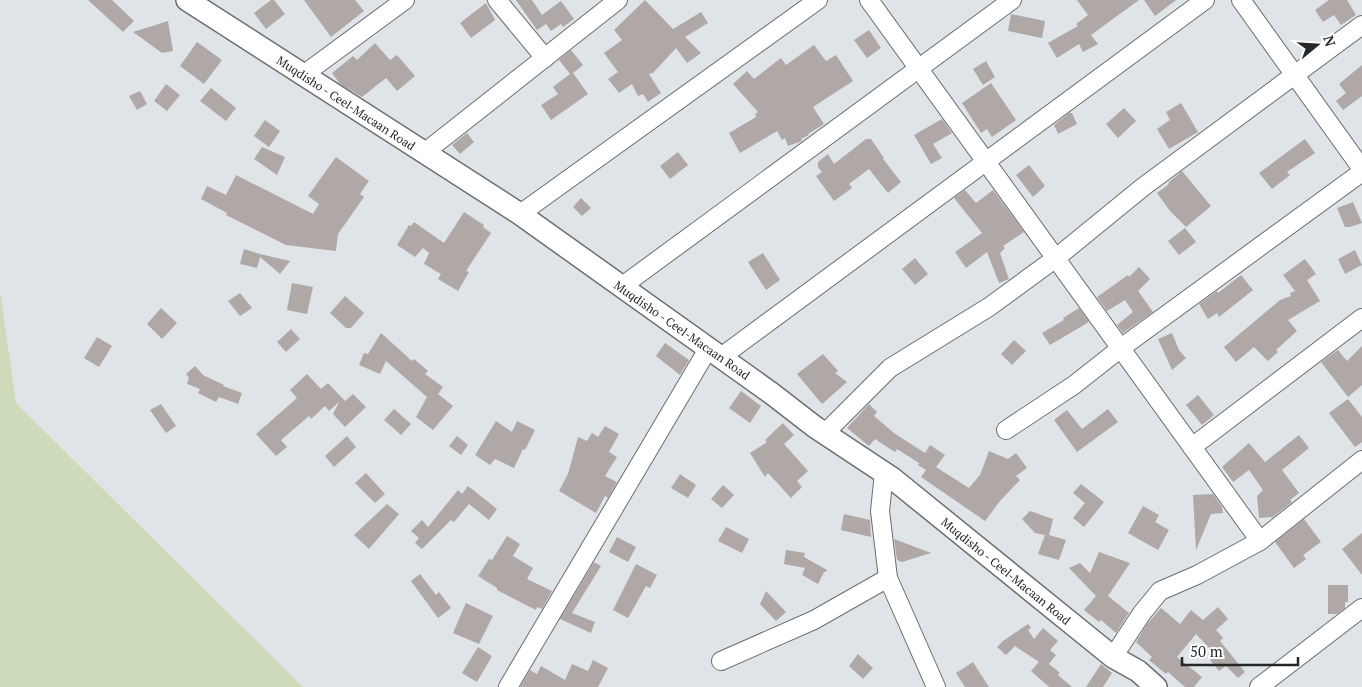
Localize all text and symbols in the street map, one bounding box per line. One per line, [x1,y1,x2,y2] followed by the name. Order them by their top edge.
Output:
[1292,20,1342,70] north arrow
[1319,33,1341,49] text: N
[274,53,418,154] street label: Muqdisho - Ceel-Macaan Road
[611,277,753,383] street label: Muqdisho - Ceel-Macaan Road
[938,514,1074,628] street label: Muqdisho - Ceel-Macaan Road
[1182,634,1298,666] scale bar
[1190,641,1223,661] text: 50 m

